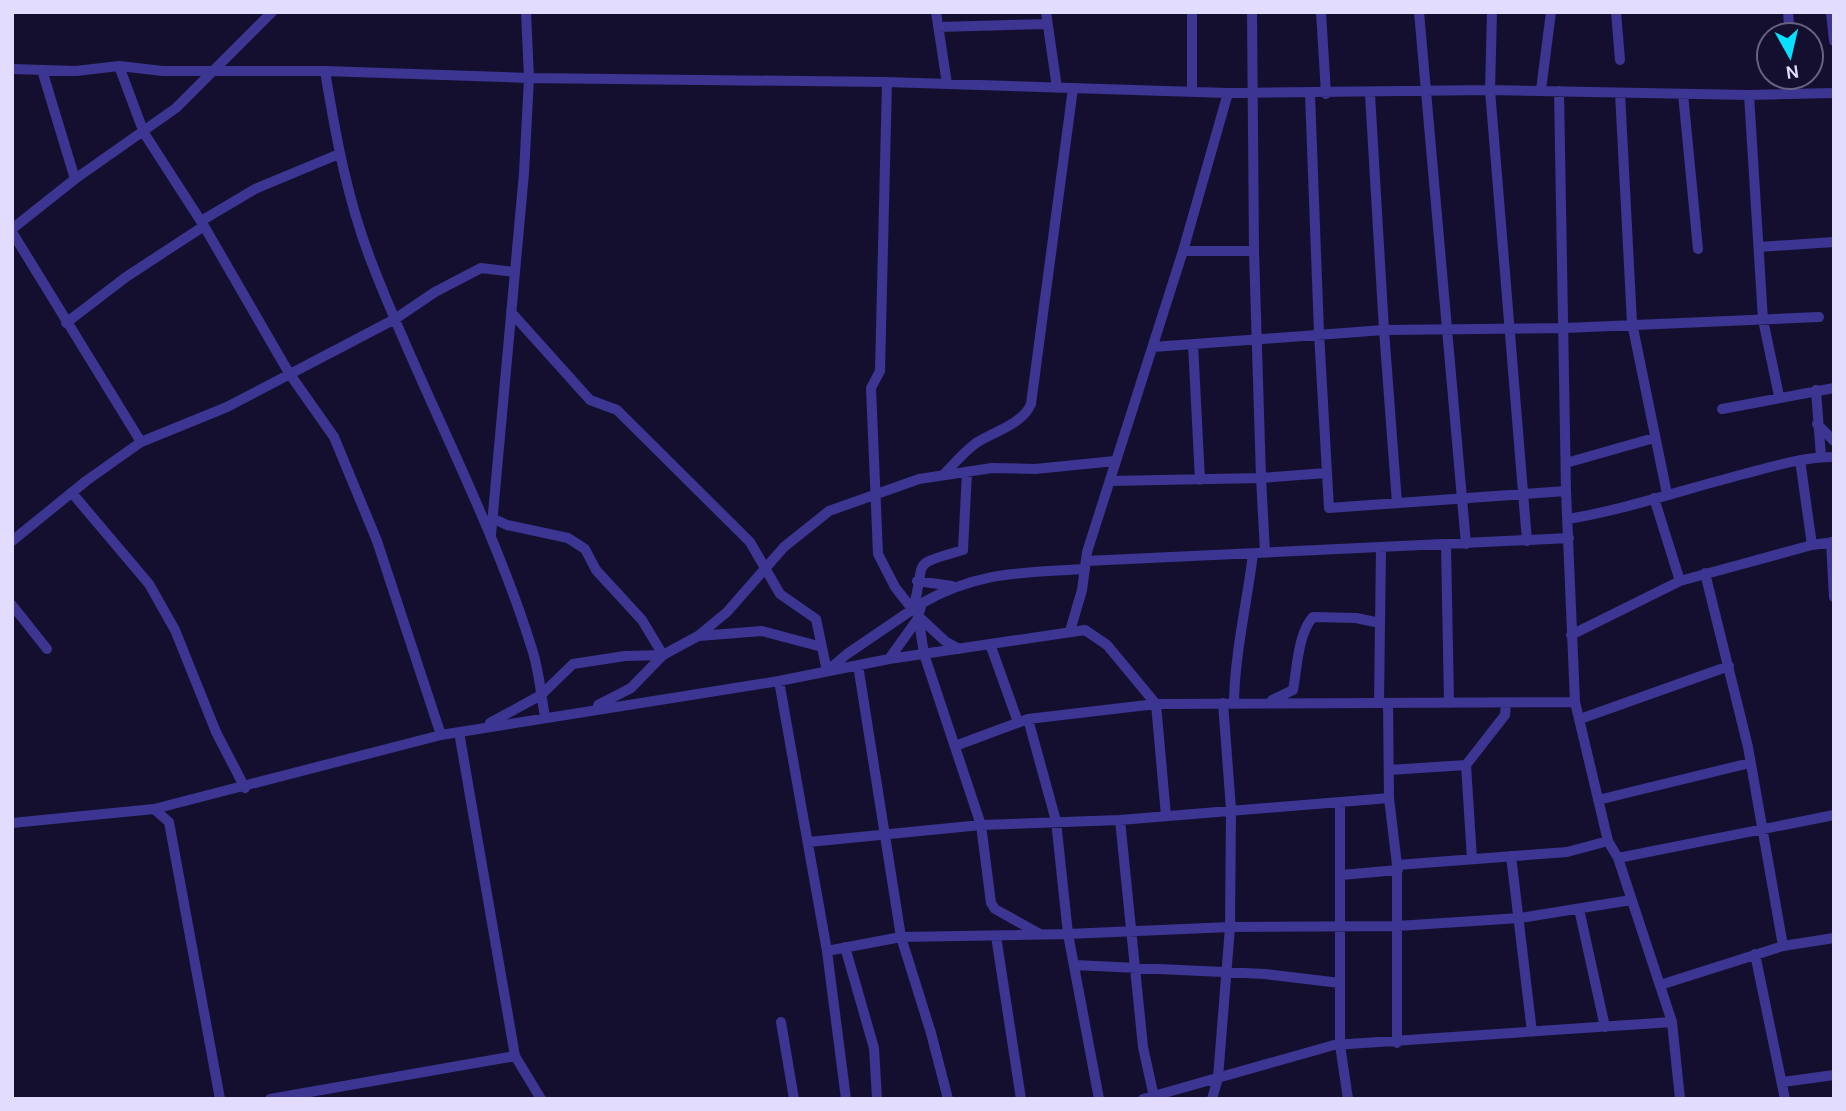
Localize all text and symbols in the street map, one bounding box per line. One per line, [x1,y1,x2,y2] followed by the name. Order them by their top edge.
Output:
[1755,21,1825,91] north arrow
[1784,60,1801,84] text: N

